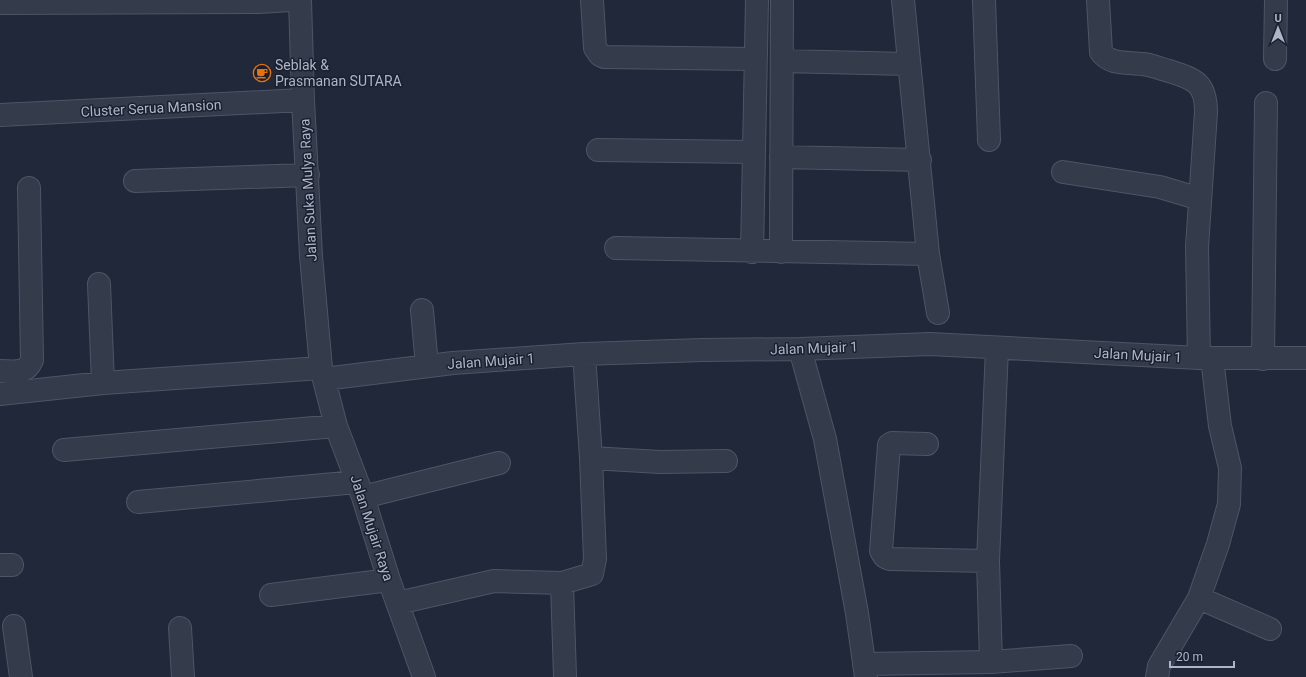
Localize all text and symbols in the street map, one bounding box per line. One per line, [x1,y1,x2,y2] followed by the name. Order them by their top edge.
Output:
[1258,8,1298,48] north arrow
[1274,12,1282,25] text: U
[275,57,402,89] place label: Seblak & Prasmanan SUTARA
[252,63,272,83] cafe icon: Seblak & Prasmanan SUTARA
[80,96,222,120] street label: Cluster Serua Mansion
[296,118,320,262] street label: Jalan Suka Mulya Raya
[770,338,858,358] street label: Jalan Mujair 1
[1094,345,1182,365] street label: Jalan Mujair 1
[447,350,535,372] street label: Jalan Mujair 1
[347,473,397,583] street label: Jalan Mujair Raya
[1170,643,1234,669] scale bar
[1176,650,1203,664] text: 20 m

